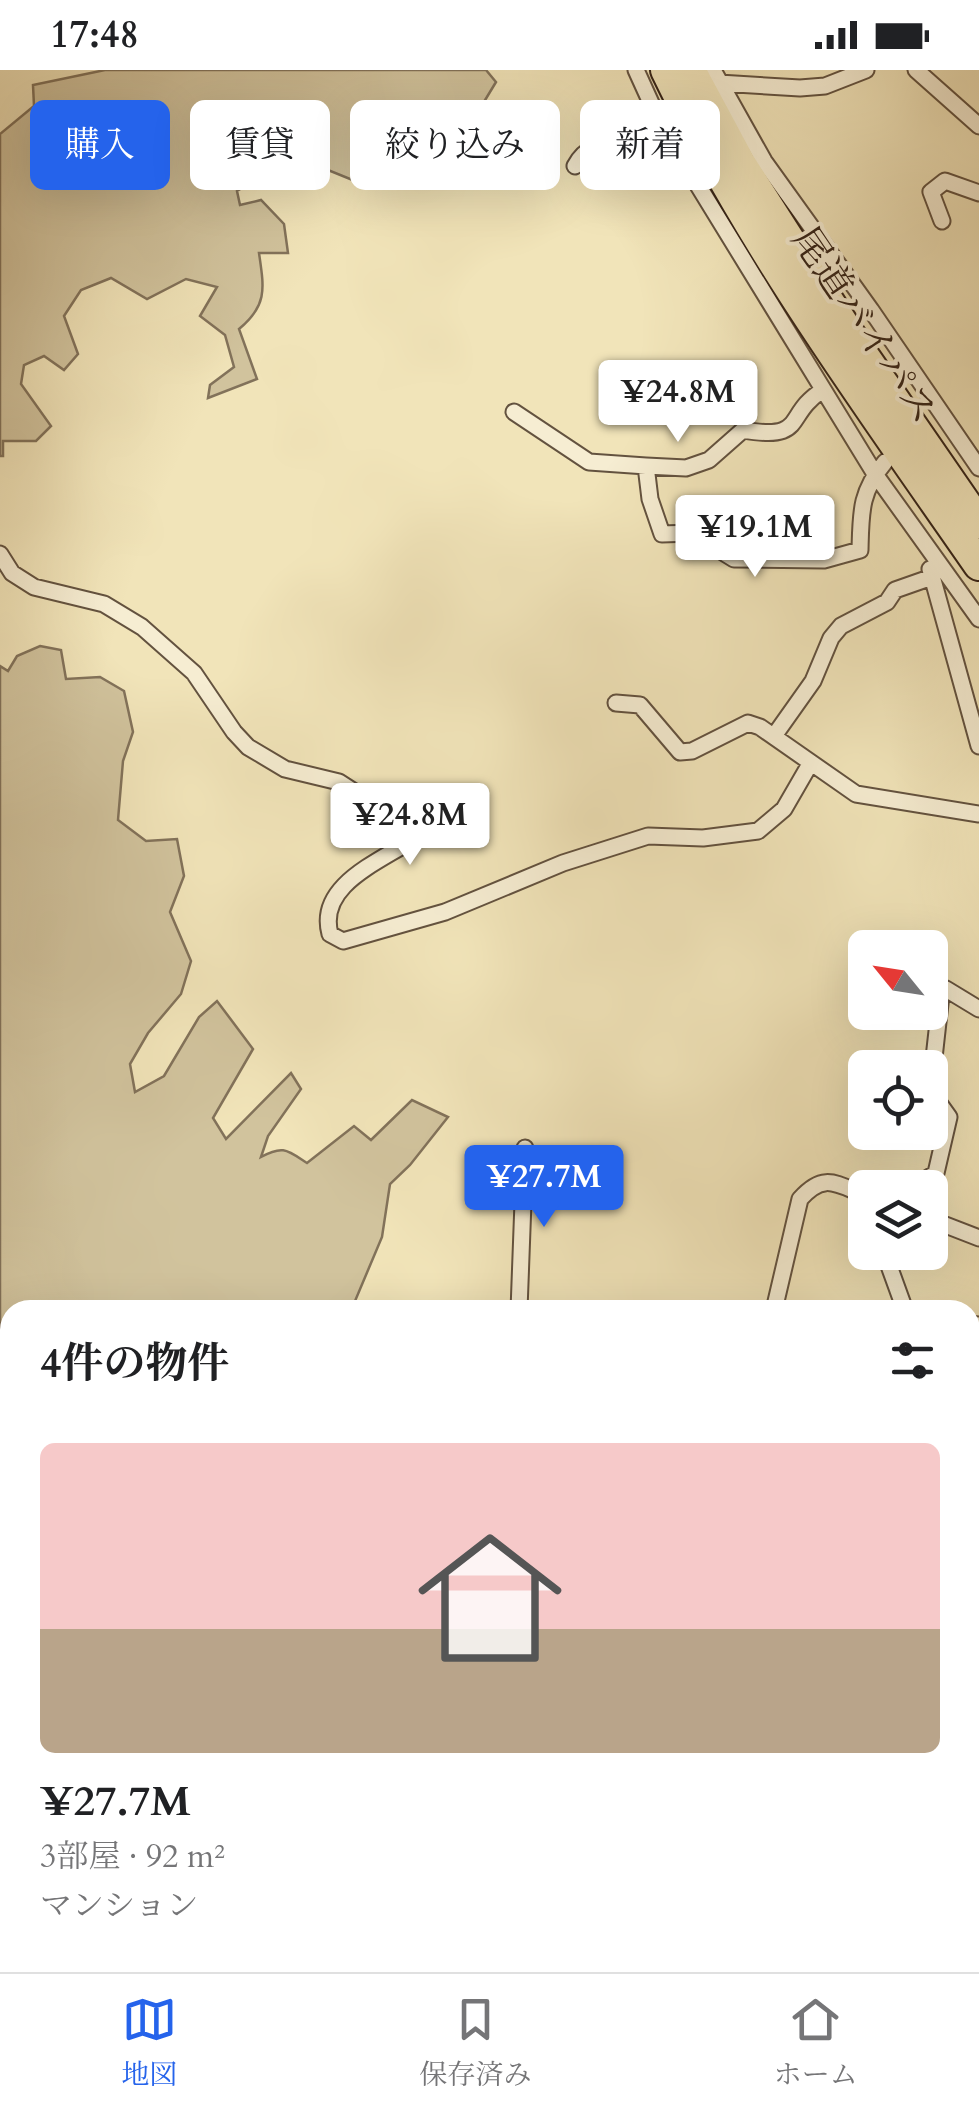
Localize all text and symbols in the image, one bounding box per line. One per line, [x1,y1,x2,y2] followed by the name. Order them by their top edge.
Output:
[50,9,139,61] text: 17:48
[30,100,170,190] chip: 購入
[190,100,330,190] chip: 賃貸
[350,100,560,190] chip: 絞り込み
[580,100,720,190] chip: 新着
[779,217,949,434] street label: 尾道バイパス
[597,360,759,445] pin: ¥24.8M
[620,370,736,414] text: ¥24.8M
[674,495,836,580] pin: ¥19.1M
[697,505,813,549] text: ¥19.1M
[329,783,491,868] pin: ¥24.8M
[352,793,468,837] text: ¥24.8M
[848,930,948,1030] north arrow
[848,930,948,1270] map controls
[848,1050,948,1150] button: locate
[463,1145,625,1230] pin: ¥27.7M
[486,1155,602,1199] text: ¥27.7M
[848,1170,948,1270] button: layers
[885,1333,940,1388] icon: filters
[40,1335,230,1392] text: 4件の物件
[400,1508,580,1688] icon: home
[40,1773,191,1830] text: ¥27.7M
[40,1835,225,1879] text: 3部屋 · 92 m²
[40,1884,199,1928] text: マンション
[121,1992,177,2094] tab: 地図
[419,1992,532,2094] tab: 保存済み
[774,1992,858,2094] tab: ホーム

